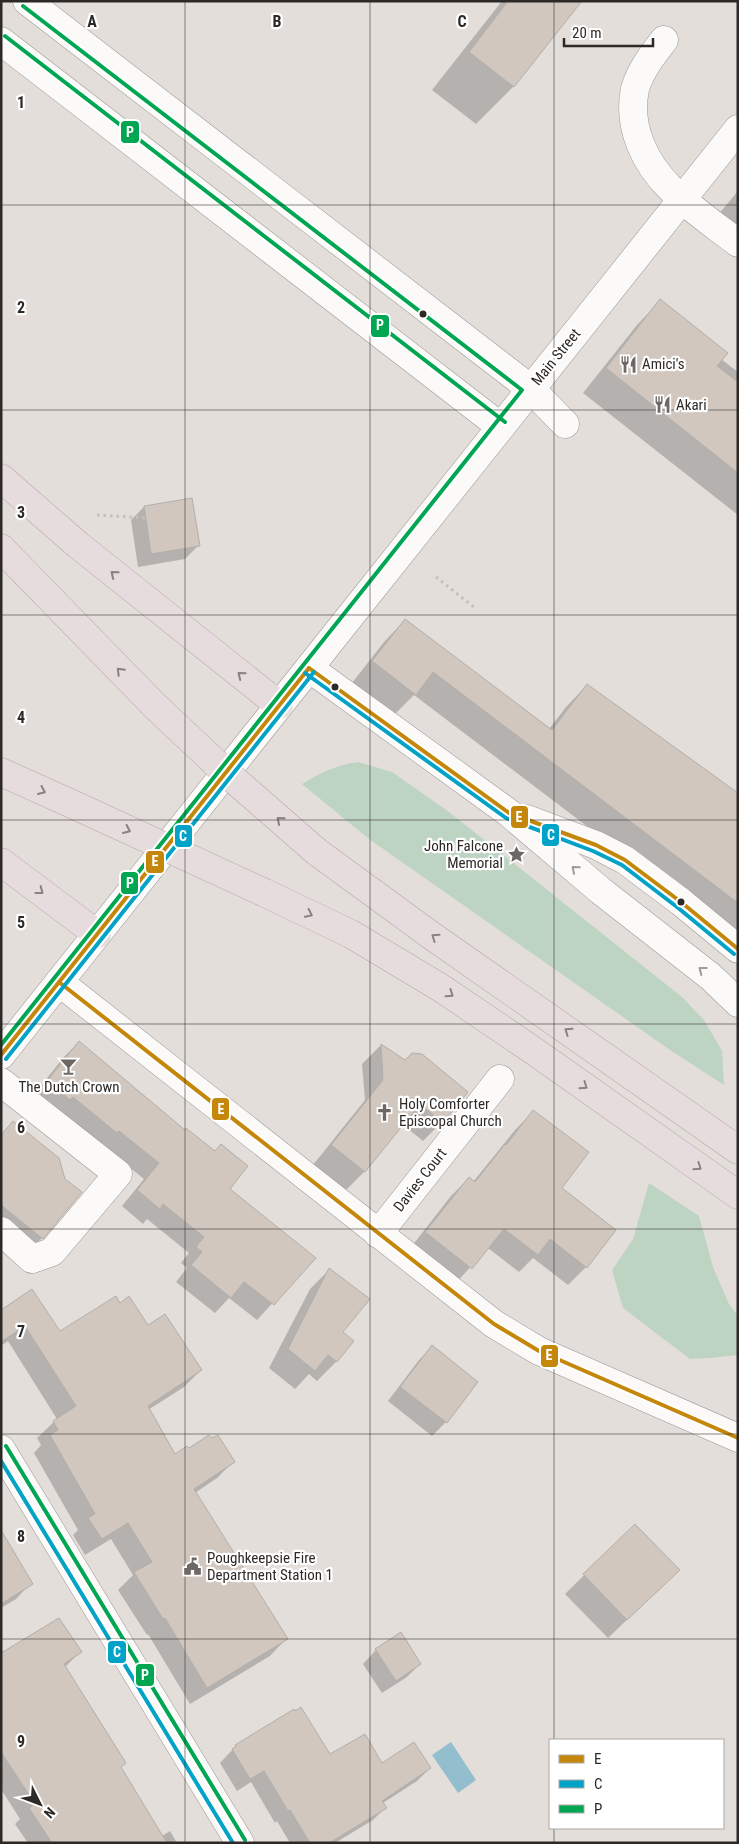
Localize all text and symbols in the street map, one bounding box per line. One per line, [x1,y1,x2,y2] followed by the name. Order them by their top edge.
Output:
[87,12,97,31] text: A
[273,12,282,31] text: B
[457,12,467,31] text: C
[564,15,653,47] scale bar
[572,24,602,42] text: 20 m
[17,93,25,112] text: 1
[120,120,140,144] line badge: P
[126,124,134,140] text: P
[17,298,25,317] text: 2
[418,309,428,319] unlabelled marker
[370,314,390,338] line badge: P
[376,317,384,333] text: P
[528,325,584,389] street label: Main Street
[618,354,638,374] restaurant icon: Amici's
[642,355,685,373] place label: Amici's
[652,395,672,415] restaurant icon: Akari
[676,396,707,414] place label: Akari
[17,503,25,522] text: 3
[111,571,120,579] one-way arrow
[117,668,126,677] one-way arrow
[238,672,247,680] one-way arrow
[330,682,340,692] unlabelled marker
[17,708,25,727] text: 4
[37,784,46,795] one-way arrow
[510,805,529,829] line badge: E
[516,809,523,825] text: E
[277,818,286,826] one-way arrow
[122,823,131,834] one-way arrow
[541,823,560,847] line badge: C
[174,824,193,848] line badge: C
[547,827,555,843] text: C
[179,828,187,844] text: C
[424,837,503,872] place label: John Falcone Memorial
[507,845,527,865] place icon: John Falcone Memorial
[145,850,165,874] line badge: E
[152,853,159,869] text: E
[571,865,580,874] one-way arrow
[120,871,139,895] line badge: P
[126,875,134,891] text: P
[34,886,43,894] one-way arrow
[676,897,686,907] unlabelled marker
[304,908,313,918] one-way arrow
[17,913,25,932] text: 5
[431,934,441,943] one-way arrow
[699,968,708,976] one-way arrow
[444,988,454,997] one-way arrow
[564,1028,574,1037] one-way arrow
[59,1056,79,1076] bar icon: The Dutch Crown
[19,1078,119,1096] place label: The Dutch Crown
[578,1080,588,1089] one-way arrow
[399,1095,502,1130] place label: Holy Comforter Episcopal Church
[211,1097,230,1121] line badge: E
[218,1101,225,1117] text: E
[375,1103,395,1123] church icon: Holy Comforter Episcopal Church
[17,1118,25,1137] text: 6
[390,1145,450,1215] street label: Davies Court
[692,1160,701,1170] one-way arrow
[17,1322,25,1341] text: 7
[540,1344,559,1368] line badge: E
[546,1347,553,1363] text: E
[17,1527,25,1546] text: 8
[207,1549,333,1584] place label: Poughkeepsie Fire Department Station 1
[183,1557,203,1577] public building icon: Poughkeepsie Fire Department Station 1
[107,1640,127,1664] line badge: C
[113,1644,121,1660] text: C
[135,1663,155,1687] line badge: P
[141,1667,149,1683] text: P
[17,1732,25,1751] text: 9
[549,1739,724,1829] legend
[594,1750,601,1768] text: E
[594,1775,603,1793] text: C
[15,1779,65,1829] north arrow
[594,1800,602,1818] text: P
[41,1804,58,1821] text: N

